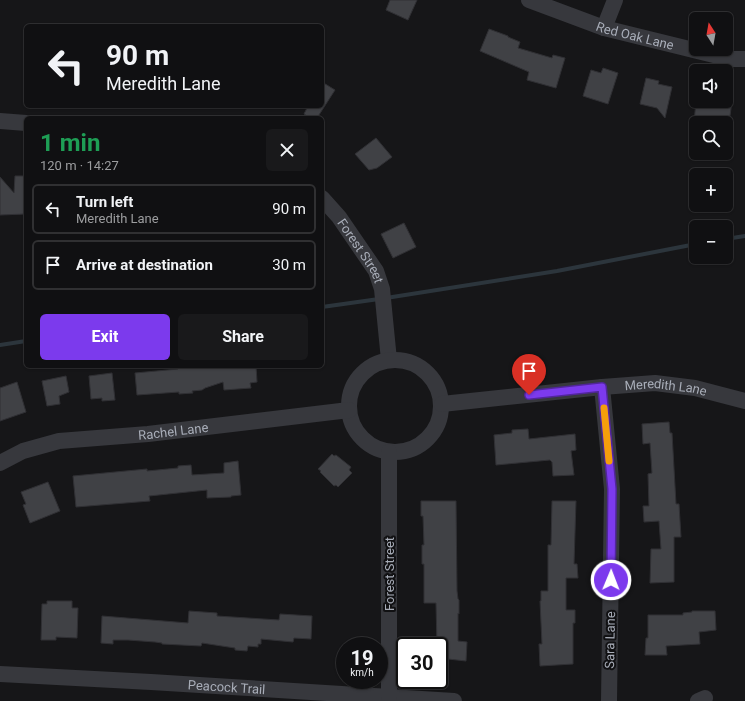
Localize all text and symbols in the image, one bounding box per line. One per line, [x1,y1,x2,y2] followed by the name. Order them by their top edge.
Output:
[689,12,733,56] north arrow
[689,12,733,264] map controls
[594,18,676,52] street label: Red Oak Lane
[106,39,169,72] text: 90 m
[40,40,92,92] icon: left
[689,64,733,108] button: sound
[106,73,221,94] text: Meredith Lane
[689,116,733,160] button: search
[40,129,100,157] text: 1 min
[266,129,308,171] button: close
[40,158,119,173] text: 120 m · 14:27
[689,168,733,212] button: +
[76,193,133,211] text: Turn left
[42,198,64,220] icon: left
[272,200,306,218] text: 90 m
[76,211,159,226] text: Meredith Lane
[335,216,387,285] street label: Forest Street
[689,220,733,264] button: −
[42,254,64,276] icon: arrive
[76,256,213,274] text: Arrive at destination
[272,256,306,274] text: 30 m
[40,314,170,360] button: Exit
[178,314,308,360] button: Share
[512,354,546,395] pin
[518,360,540,382] icon: arrive
[624,375,709,398] street label: Meredith Lane
[138,419,209,442] street label: Rachel Lane
[382,537,397,611] street label: Forest Street
[590,559,632,601] position arrow
[602,611,618,669] street label: Sara Lane
[396,637,448,689] speed limit sign: 30
[351,646,373,670] text: 19
[350,667,374,678] text: km/h
[187,677,266,697] street label: Peacock Trail

